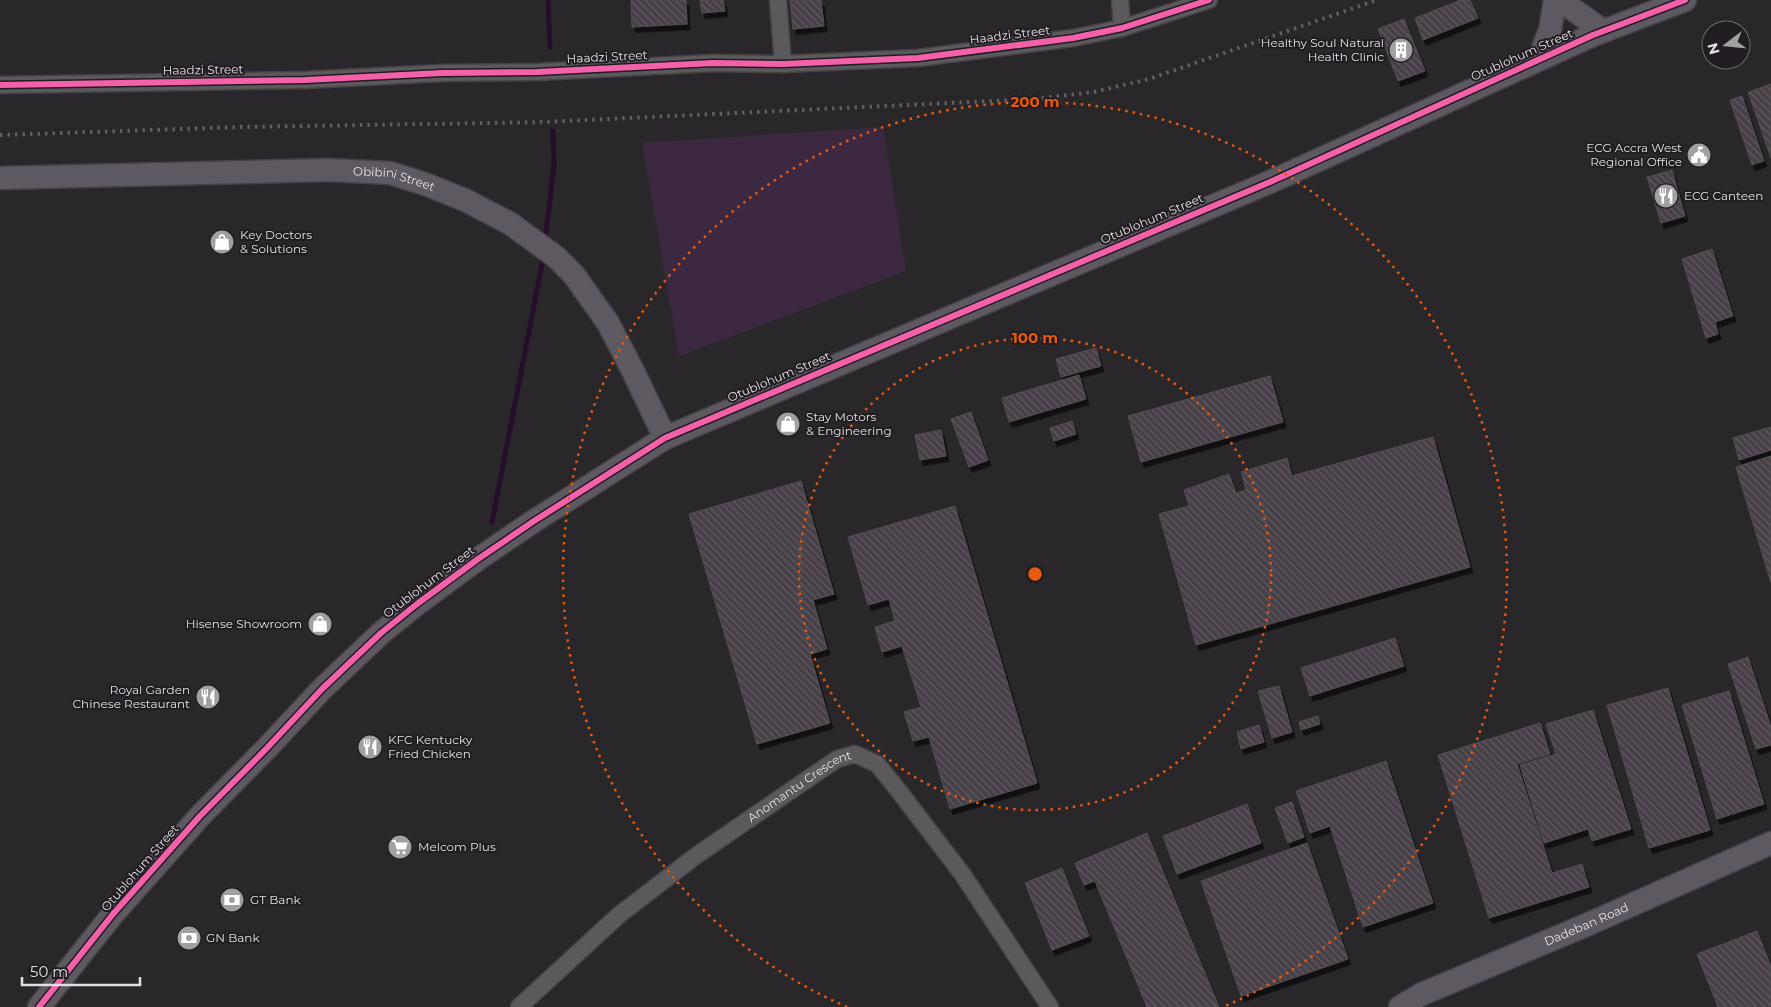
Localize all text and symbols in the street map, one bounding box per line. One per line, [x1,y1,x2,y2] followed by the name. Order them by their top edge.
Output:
[1701,20,1751,70] north arrow
[969,22,1051,47] street label: Haadzi Street
[1468,25,1575,84] street label: Otublohum Street
[1261,35,1384,64] place label: Healthy Soul Natural Health Clinic
[1388,37,1414,63] building icon: Healthy Soul Natural Health Clinic
[1703,41,1724,57] text: N
[566,47,648,66] street label: Haadzi Street
[162,61,244,78] street label: Haadzi Street
[1010,92,1060,111] text: 200 m
[1586,140,1682,169] place label: ECG Accra West Regional Office
[1686,142,1712,168] public building icon: ECG Accra West Regional Office
[353,163,437,194] street label: Obibini Street
[1653,183,1679,209] restaurant icon: ECG Canteen
[1684,188,1763,203] place label: ECG Canteen
[1098,190,1206,247] street label: Otublohum Street
[240,227,312,256] place label: Key Doctors & Solutions
[209,229,235,255] shop icon: Key Doctors & Solutions
[1012,328,1058,347] text: 100 m
[725,348,833,405] street label: Otublohum Street
[806,409,892,438] place label: Stay Motors & Engineering
[775,411,801,437] shop icon: Stay Motors & Engineering
[380,542,477,621] street label: Otublohum Street
[1026,565,1044,583] centre of rings
[307,611,333,637] shop icon: Hisense Showroom
[186,616,302,631] place label: Hisense Showroom
[73,682,190,711] place label: Royal Garden Chinese Restaurant
[195,684,221,710] restaurant icon: Royal Garden Chinese Restaurant
[388,732,473,761] place label: KFC Kentucky Fried Chicken
[357,734,383,760] restaurant icon: KFC Kentucky Fried Chicken
[744,747,853,825] street label: Anomantu Crescent
[98,821,182,914] street label: Otublohum Street
[387,834,413,860] supermarket icon: Melcom Plus
[418,839,496,854] place label: Melcom Plus
[219,887,245,913] bank icon: GT Bank
[250,892,302,907] place label: GT Bank
[1542,899,1631,949] street label: Dadeban Road
[176,925,202,951] bank icon: GN Bank
[206,930,260,945] place label: GN Bank
[22,954,140,986] scale bar
[30,962,68,981] text: 50 m

